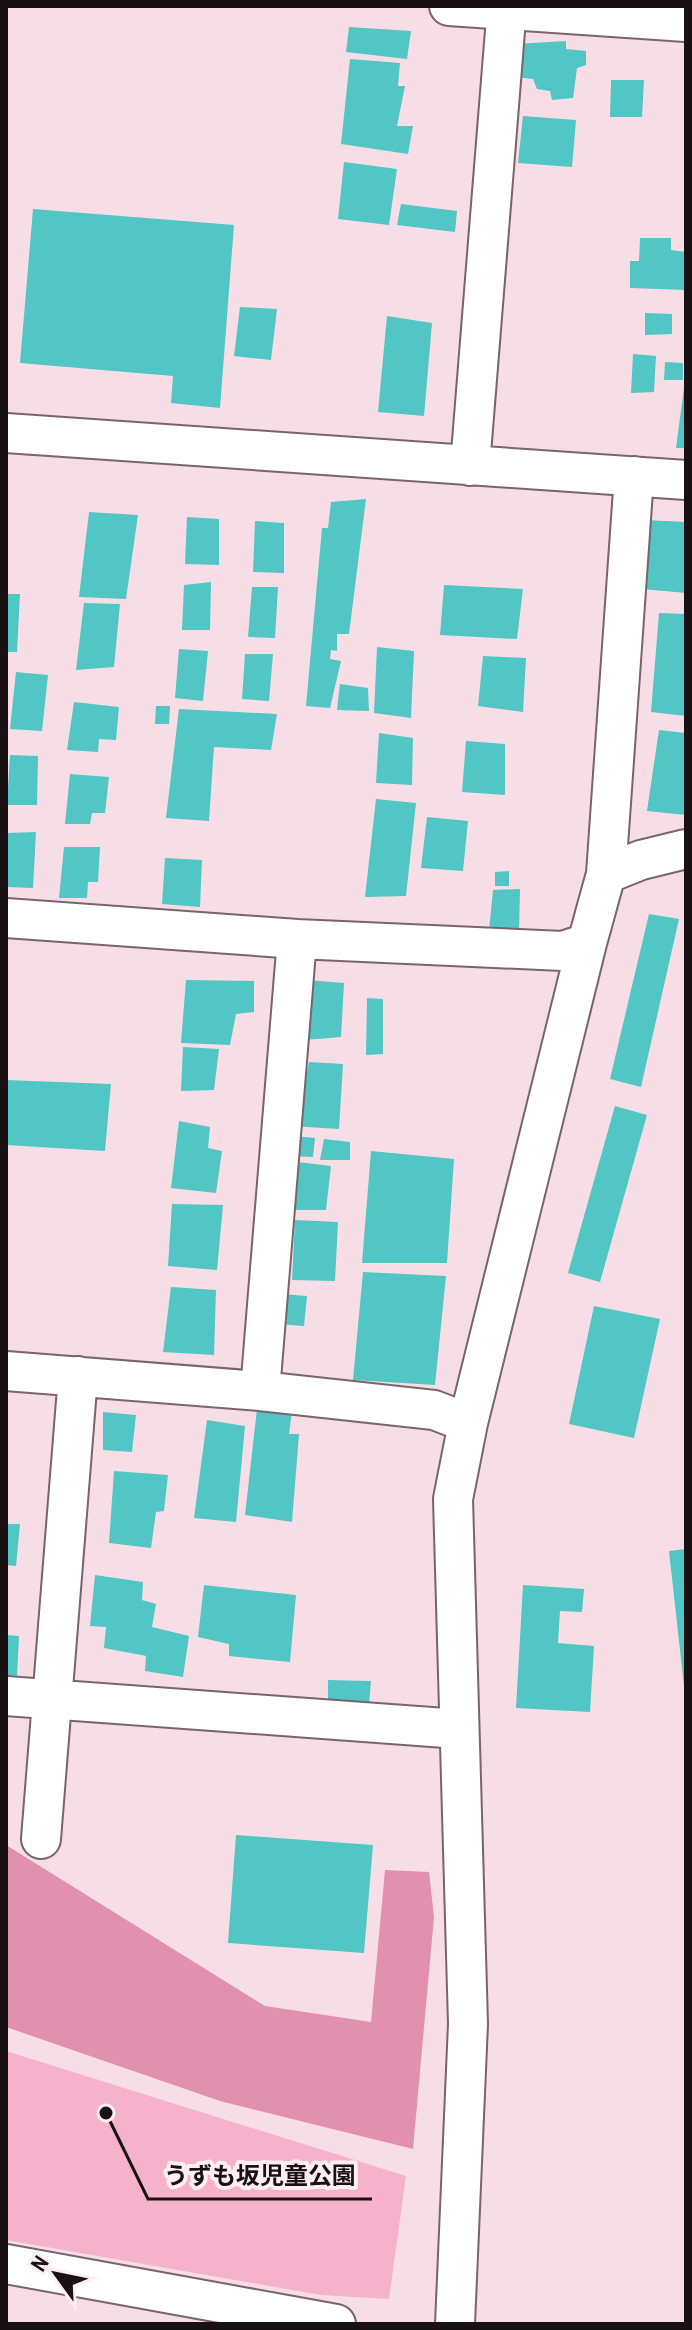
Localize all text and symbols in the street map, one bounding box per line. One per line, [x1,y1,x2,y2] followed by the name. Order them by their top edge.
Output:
[148,2151,372,2199] callout: うずも坂児童公園
[164,2159,356,2191] text: うずも坂児童公園
[16,2234,96,2314] north arrow
[23,2249,55,2277] text: N

